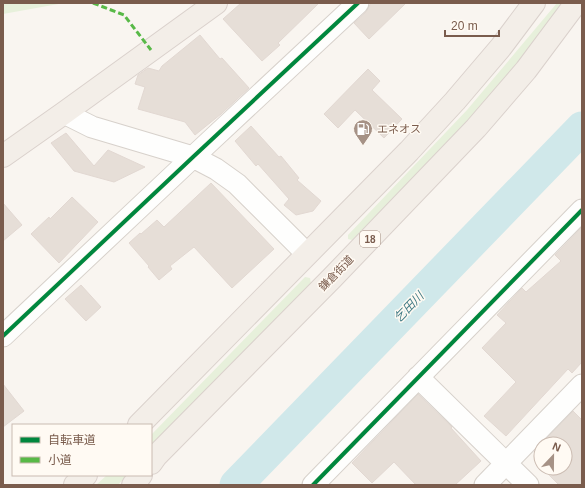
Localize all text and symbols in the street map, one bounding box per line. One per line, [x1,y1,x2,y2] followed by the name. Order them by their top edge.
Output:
[445,12,499,38] scale bar
[451,19,478,33] text: 20 m
[352,118,374,146] fuel station icon: エネオス
[377,123,421,135] place label: エネオス
[360,231,380,247] road number: 18
[316,253,356,293] street label: 鎌倉街道
[391,288,428,325] water label: 乞田川
[12,424,152,476] legend
[48,433,96,447] text: 自転車道
[533,436,573,476] north arrow
[551,440,563,454] text: N
[48,453,72,467] text: 小道

